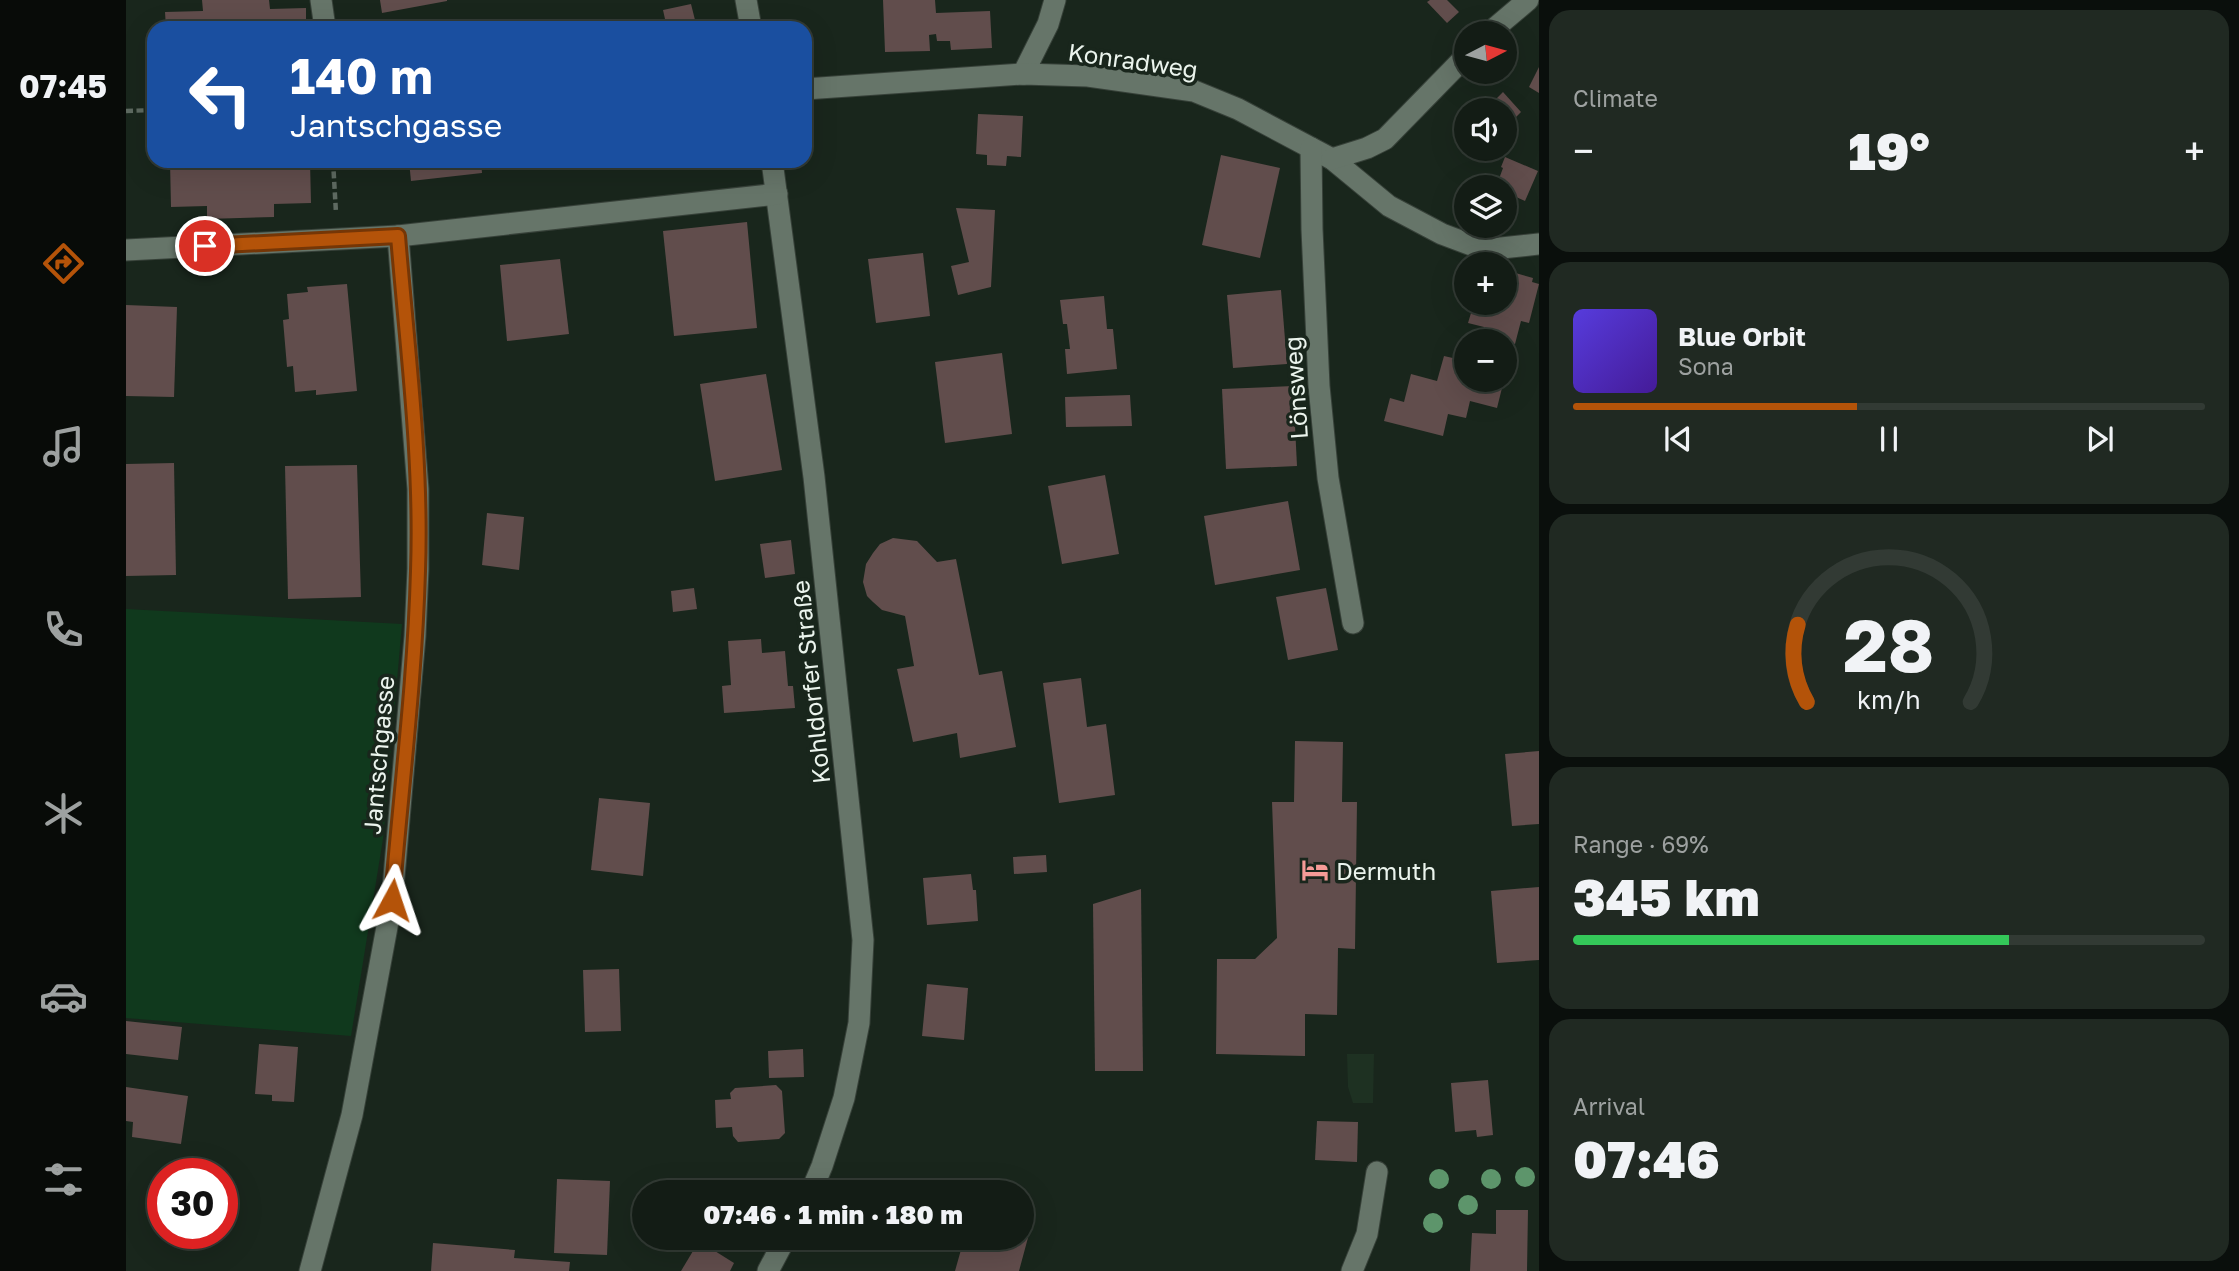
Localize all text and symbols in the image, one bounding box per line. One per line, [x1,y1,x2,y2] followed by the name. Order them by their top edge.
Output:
[1454,21,1517,84] north arrow
[1454,21,1517,392] map controls
[1066,37,1200,83] street label: Konradweg
[290,46,433,105] text: 140 m
[175,49,266,140] icon: left
[19,67,107,105] text: 07:45
[1573,84,1658,112] text: Climate
[1454,98,1517,161] button: sound
[290,106,502,144] text: Jantschgasse
[1848,119,1930,181] text: 19°
[1573,128,1594,173] text: −
[2184,128,2205,173] text: +
[1454,175,1517,238] button: layers
[175,216,235,276] pin
[186,227,224,265] icon: arrive
[39,239,88,288] icon: directions
[1454,252,1517,315] button: +
[1678,321,1806,352] text: Blue Orbit
[1454,329,1517,392] button: −
[1277,336,1313,440] street label: Lönsweg
[1678,352,1734,380] text: Sona
[1659,420,1697,458] icon: previous
[1870,420,1908,458] icon: pause
[2081,420,2119,458] icon: next
[39,422,88,471] icon: music
[785,579,835,785] street label: Kohldorfer Straße
[1844,601,1935,688] text: 28
[39,605,88,654] icon: phone
[357,674,399,836] street label: Jantschgasse
[1857,683,1921,714] text: km/h
[39,789,88,838] icon: climate
[1573,830,1709,858] text: Range · 69%
[1300,855,1330,885] hotel icon: Dermuth
[1336,856,1436,885] place label: Dermuth
[355,863,429,937] position arrow
[1573,865,1760,927] text: 345 km
[39,972,88,1021] icon: car
[1573,1092,1645,1120] text: Arrival
[1573,1127,1720,1189] text: 07:46
[39,1155,88,1204] icon: filters
[147,1158,238,1249] speed limit sign: 30
[703,1199,963,1230] text: 07:46 · 1 min · 180 m

